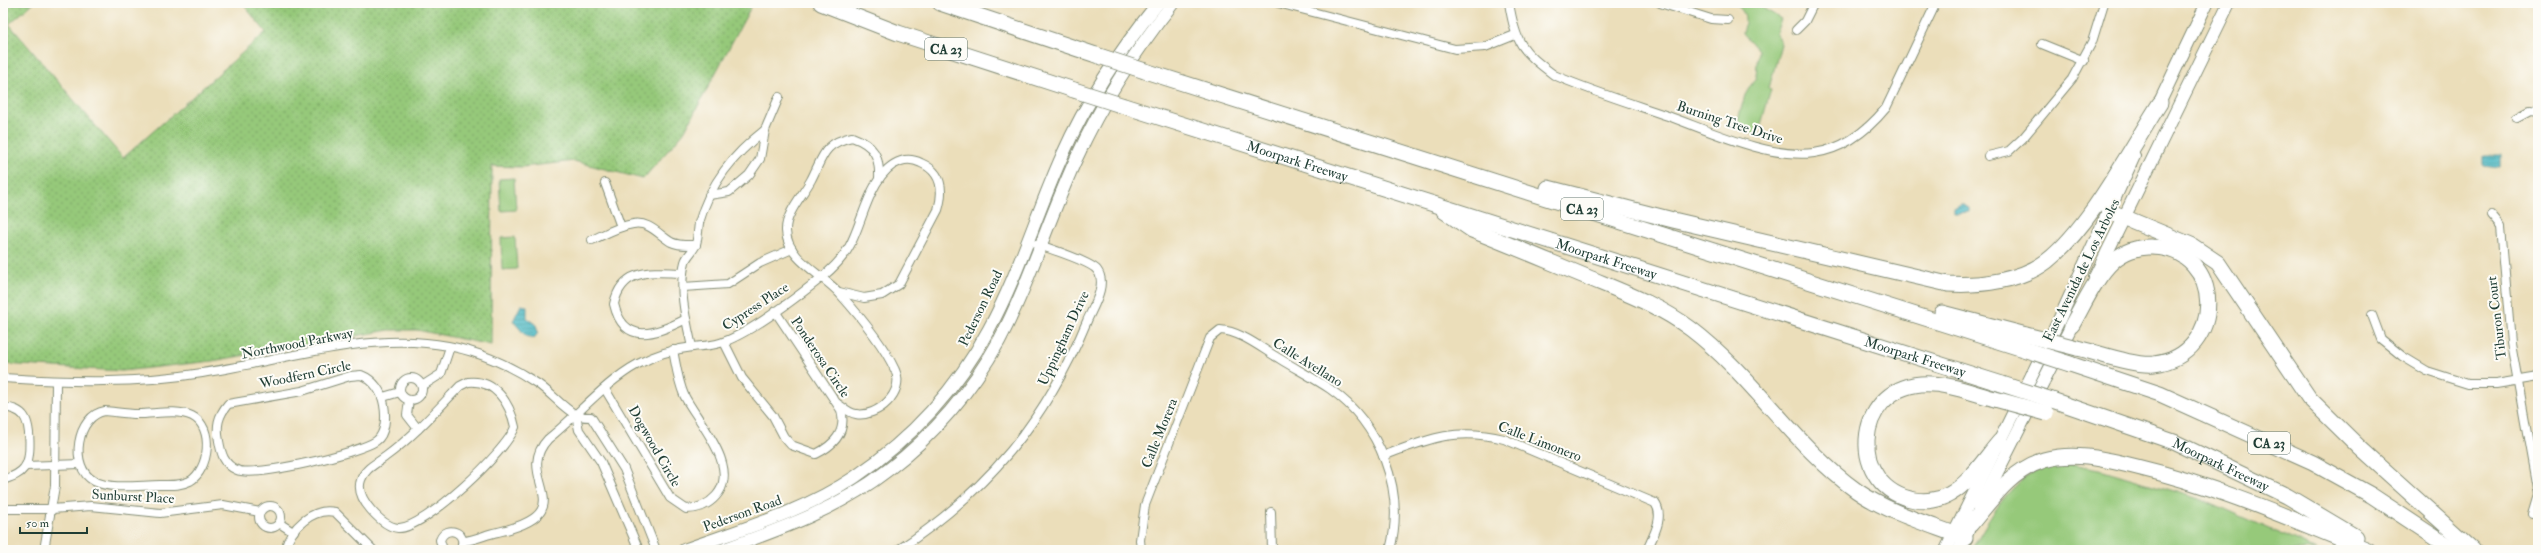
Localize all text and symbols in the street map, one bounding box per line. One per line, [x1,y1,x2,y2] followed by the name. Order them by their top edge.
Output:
[925,38,967,60] road number: CA 23
[1675,97,1785,148] street label: Burning Tree Drive
[1245,137,1351,187] street label: Moorpark Freeway
[2039,196,2124,345] street label: East Avenida de Los Arboles
[1561,198,1603,220] road number: CA 23
[1553,235,1660,284] street label: Moorpark Freeway
[955,267,1006,349] street label: Pederson Road
[2483,275,2510,361] street label: Tiburon Court
[719,279,792,335] street label: Cypress Place
[1034,288,1094,389] street label: Uppingham Drive
[787,314,854,401] street label: Ponderosa Circle
[240,324,355,364] street label: Northwood Parkway
[1862,333,1969,382] street label: Moorpark Freeway
[1270,334,1346,391] street label: Calle Avellano
[257,356,353,393] street label: Woodfern Circle
[1138,396,1181,471] street label: Calle Morera
[624,403,685,490] street label: Dogwood Circle
[1496,418,1584,465] street label: Calle Limonero
[2248,432,2290,454] road number: CA 23
[2169,434,2273,497] street label: Moorpark Freeway
[91,486,175,507] street label: Sunburst Place
[700,491,784,536] street label: Pederson Road
[20,509,87,535] scale bar
[26,516,50,531] text: 50 m

